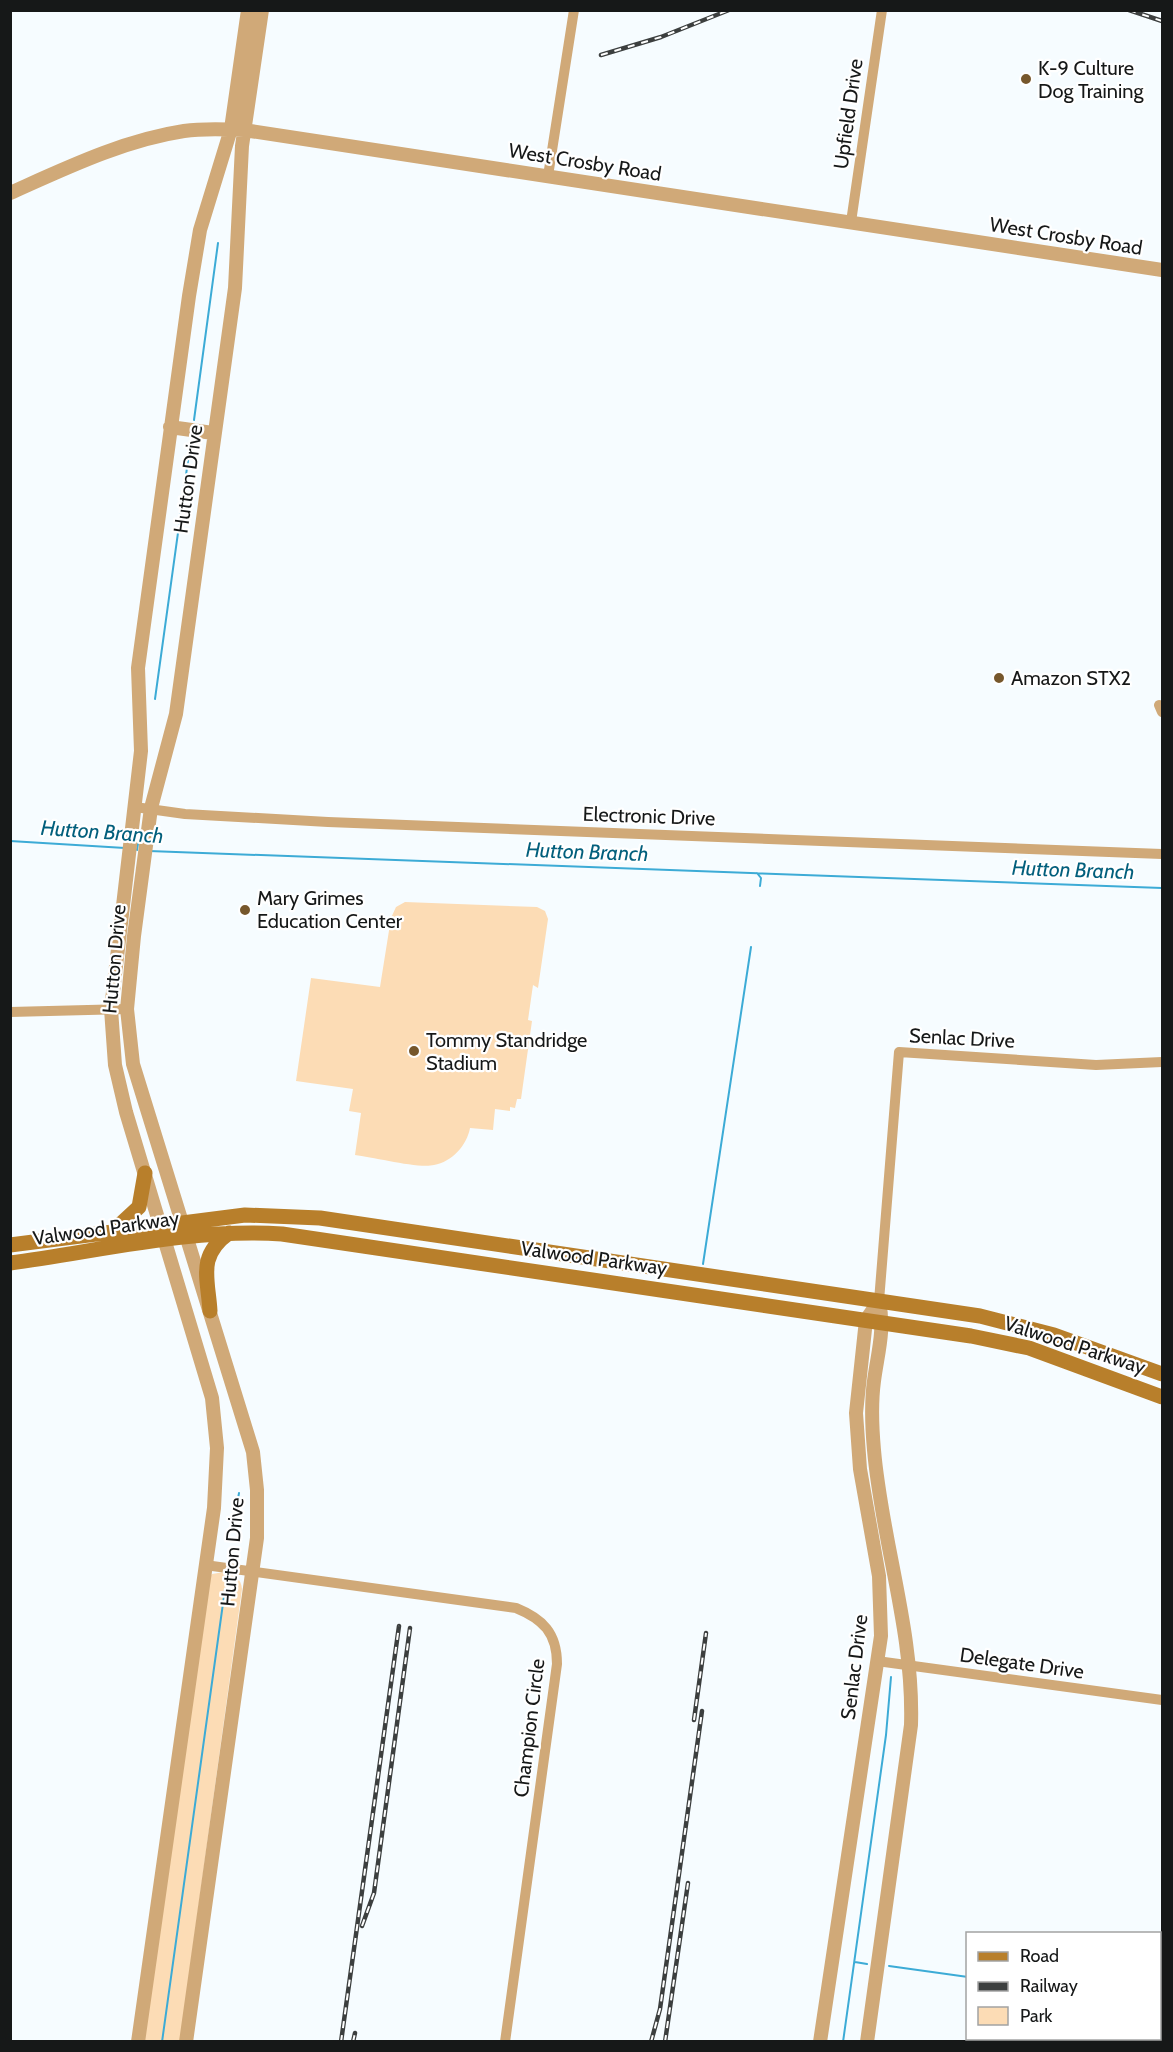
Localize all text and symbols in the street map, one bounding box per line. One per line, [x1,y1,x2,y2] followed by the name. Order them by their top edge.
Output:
[1038,56,1144,103] place label: K-9 Culture Dog Training
[828,57,868,171] street label: Upfield Drive
[1019,72,1033,86] marker: K-9 Culture Dog Training
[507,138,663,186] street label: West Crosby Road
[988,212,1144,260] street label: West Crosby Road
[169,423,207,535] street label: Hutton Drive
[1011,666,1131,690] place label: Amazon STX2
[992,671,1006,685] marker: Amazon STX2
[582,802,716,830] street label: Electronic Drive
[40,815,164,848] water label: Hutton Branch
[525,837,649,866] water label: Hutton Branch
[1011,855,1135,884] water label: Hutton Branch
[257,886,403,933] place label: Mary Grimes Education Center
[97,903,131,1015] street label: Hutton Drive
[238,903,252,917] marker: Mary Grimes Education Center
[909,1023,1015,1053] street label: Senlac Drive
[426,1028,587,1075] place label: Tommy Standridge Stadium
[407,1044,421,1058] marker: Tommy Standridge Stadium
[31,1206,181,1250] street label: Valwood Parkway
[519,1236,669,1280] street label: Valwood Parkway
[1001,1311,1149,1379] street label: Valwood Parkway
[215,1496,249,1608] street label: Hutton Drive
[836,1613,872,1721] street label: Senlac Drive
[958,1642,1086,1684] street label: Delegate Drive
[509,1657,549,1799] street label: Champion Circle
[966,1932,1161,2040] legend
[1020,1945,1059,1967] text: Road
[1020,1975,1078,1997] text: Railway
[1020,2005,1053,2027] text: Park

